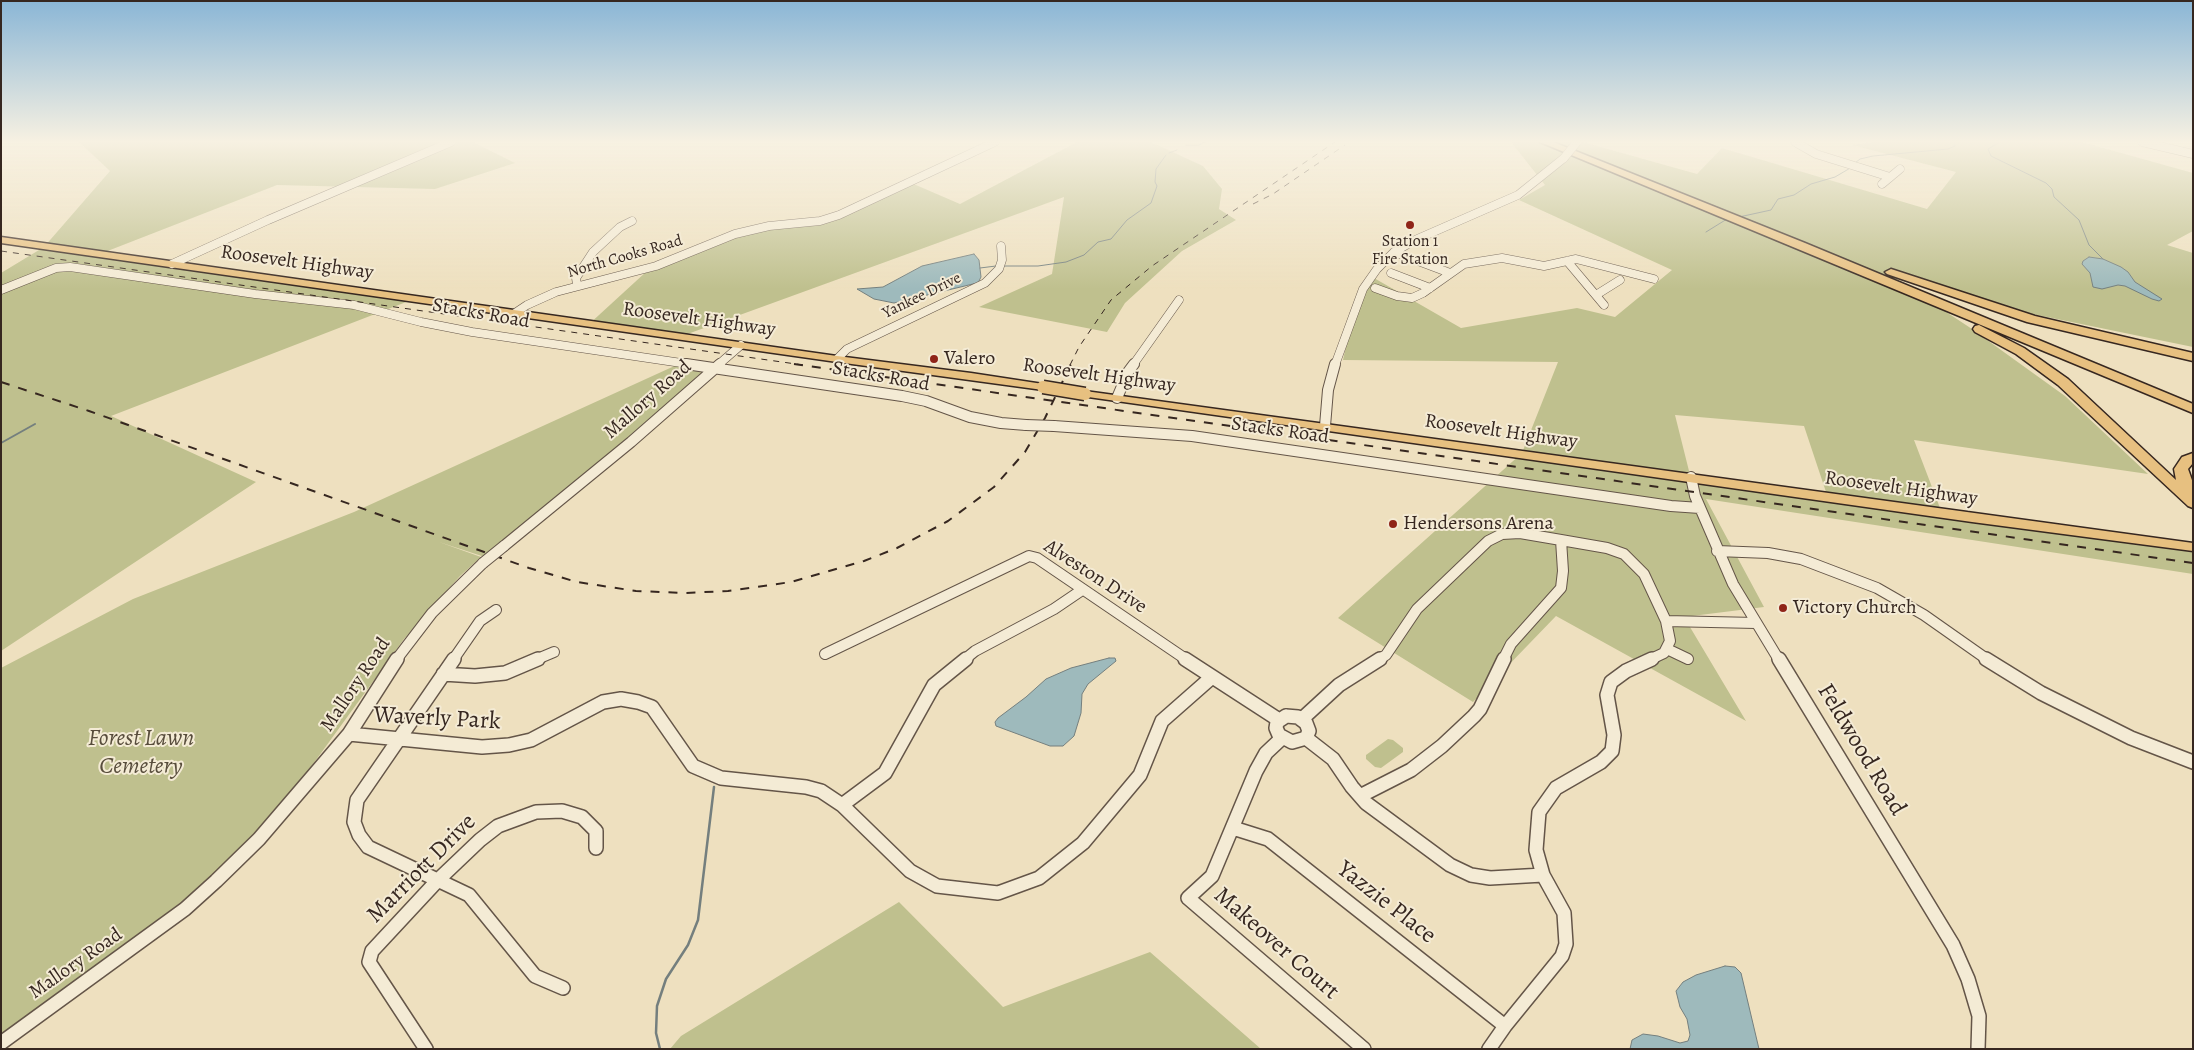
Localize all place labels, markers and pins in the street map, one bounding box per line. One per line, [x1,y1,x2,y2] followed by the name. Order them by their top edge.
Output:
[1404,219,1416,231] marker: Station 1 Fire Station
[1372,232,1448,270] place label: Station 1 Fire Station
[944,347,995,371] place label: Valero
[928,353,940,365] marker: Valero
[1403,512,1554,536] place label: Hendersons Arena
[1387,518,1399,530] marker: Hendersons Arena
[1793,596,1917,620] place label: Victory Church
[1777,602,1789,614] marker: Victory Church

